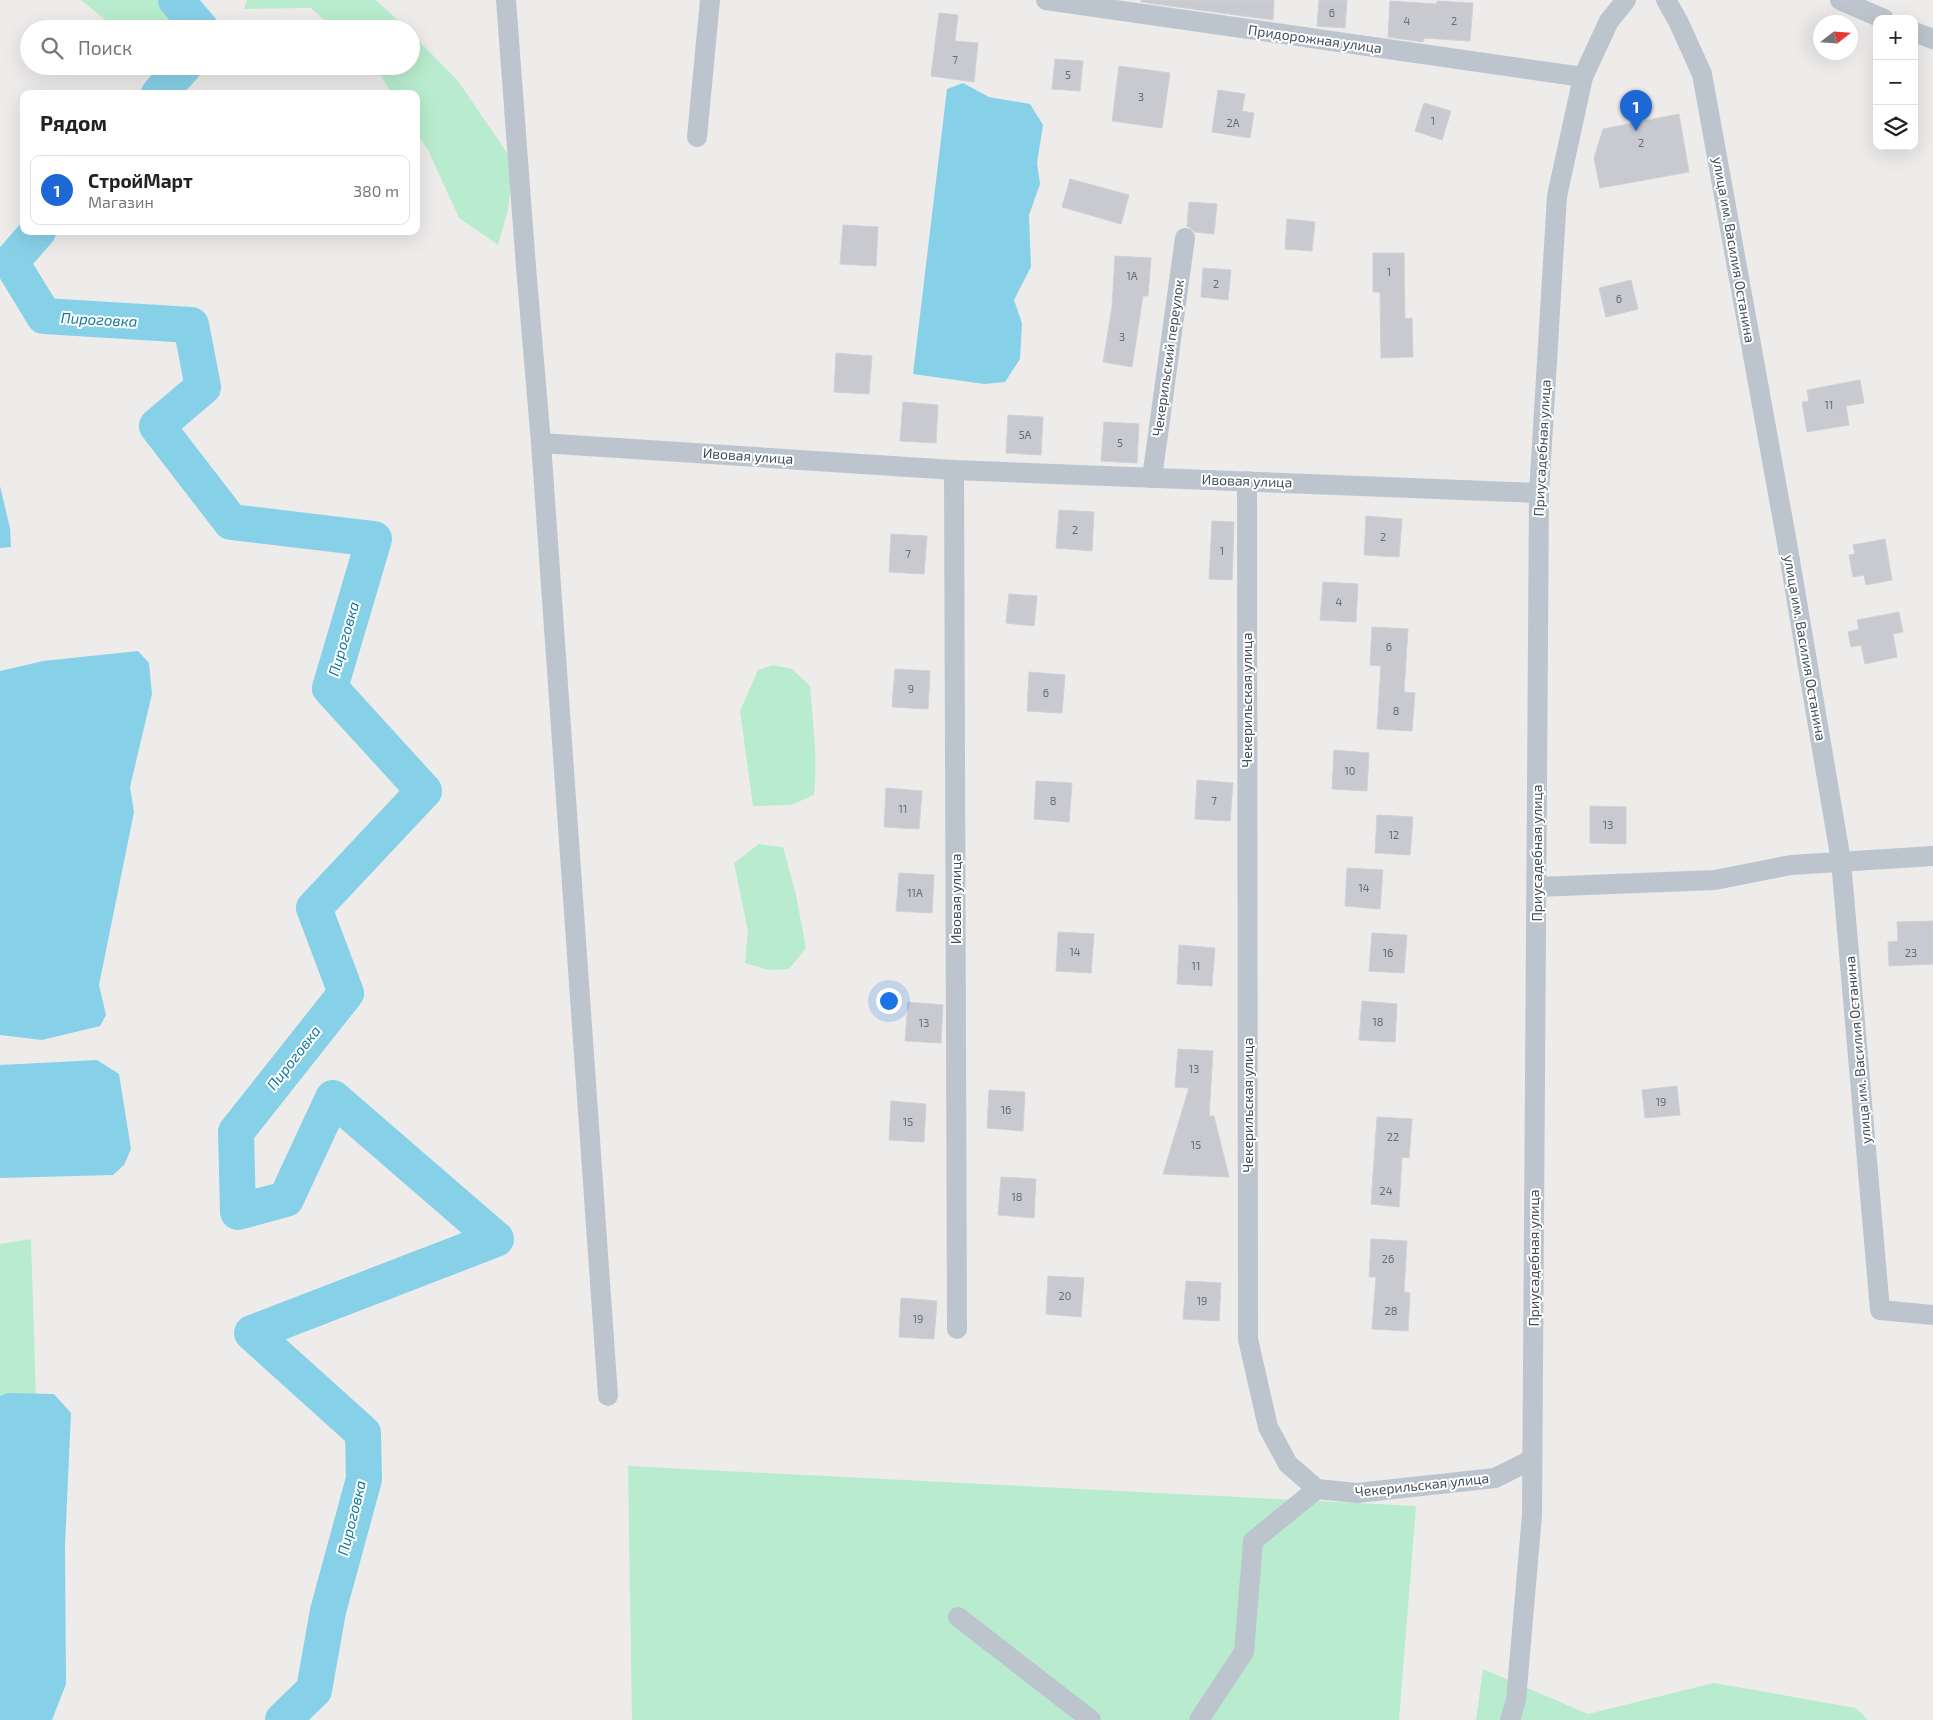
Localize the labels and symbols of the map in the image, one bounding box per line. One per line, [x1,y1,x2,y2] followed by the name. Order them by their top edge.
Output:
[1329,6,1335,19] house number: 6
[1404,14,1411,27] house number: 4
[1451,14,1457,27] house number: 2
[1813,15,1858,60] north arrow
[1247,21,1383,56] street label: Придорожная улица
[952,53,958,66] house number: 7
[1065,68,1071,81] house number: 5
[1138,90,1144,103] house number: 3
[1620,90,1652,131] pin: 1
[1431,114,1435,127] house number: 1
[1226,116,1240,129] house number: 2А
[1638,136,1644,149] house number: 2
[1710,156,1759,344] street label: улица им. Василия Останина
[1387,265,1391,278] house number: 1
[1126,269,1138,282] house number: 1А
[1213,277,1219,290] house number: 2
[1148,278,1187,438] street label: Чекерильский переулок
[1616,292,1622,305] house number: 6
[60,308,138,330] water label: Пироговка
[1119,330,1125,343] house number: 3
[1529,379,1554,517] street label: Приусадебная улица
[1825,398,1833,411] house number: 11
[1019,428,1032,441] house number: 5А
[1117,436,1123,449] house number: 5
[702,444,794,467] street label: Ивовая улица
[1201,470,1293,491] street label: Ивовая улица
[1072,523,1078,536] house number: 2
[1380,530,1386,543] house number: 2
[1220,544,1224,557] house number: 1
[905,547,911,560] house number: 7
[1781,554,1830,742] street label: улица им. Василия Останина
[1336,595,1343,608] house number: 4
[324,599,362,678] water label: Пироговка
[1238,633,1255,767] street label: Чекерильская улица
[1386,640,1392,653] house number: 6
[908,682,914,695] house number: 9
[1043,686,1049,699] house number: 6
[1393,704,1399,717] house number: 8
[1344,764,1356,777] house number: 10
[1528,784,1545,922] street label: Приусадебная улица
[1050,794,1056,807] house number: 8
[1211,794,1217,807] house number: 7
[899,802,907,815] house number: 11
[1603,818,1613,831] house number: 13
[1389,828,1399,841] house number: 12
[947,854,964,944] street label: Ивовая улица
[1358,881,1370,894] house number: 14
[907,886,923,899] house number: 11А
[1069,945,1081,958] house number: 14
[1383,946,1393,959] house number: 16
[1905,946,1917,959] house number: 23
[1841,955,1874,1145] street label: улица им. Василия Останина
[1192,959,1200,972] house number: 11
[876,988,902,1014] your location
[1372,1015,1384,1028] house number: 18
[919,1016,929,1029] house number: 13
[262,1022,324,1093] water label: Пироговка
[1239,1038,1256,1172] street label: Чекерильская улица
[1189,1062,1199,1075] house number: 13
[1656,1095,1666,1108] house number: 19
[1001,1103,1011,1116] house number: 16
[903,1115,913,1128] house number: 15
[1387,1130,1399,1143] house number: 22
[1191,1138,1201,1151] house number: 15
[1380,1184,1393,1197] house number: 24
[1525,1189,1542,1327] street label: Приусадебная улица
[1011,1190,1023,1203] house number: 18
[1382,1252,1394,1265] house number: 26
[1059,1289,1071,1302] house number: 20
[1197,1294,1207,1307] house number: 19
[1385,1304,1397,1317] house number: 28
[913,1312,923,1325] house number: 19
[1354,1469,1490,1500] street label: Чекерильская улица
[333,1478,369,1557] water label: Пироговка

